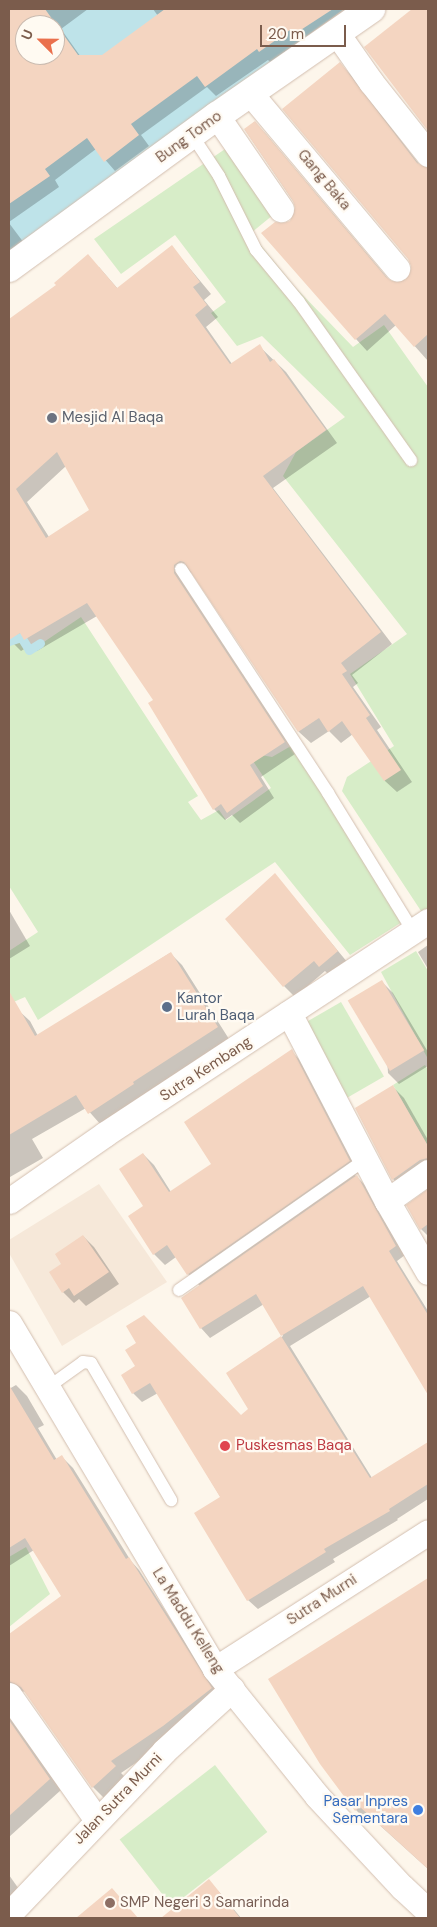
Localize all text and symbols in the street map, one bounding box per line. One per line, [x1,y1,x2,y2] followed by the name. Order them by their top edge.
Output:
[15,15,65,65] north arrow
[262,15,348,47] scale bar
[268,24,304,44] text: 20 m
[17,27,37,42] text: U
[153,107,225,167] street label: Bung Tomo
[294,146,354,214] street label: Gang Baka
[62,409,163,427] place label: Mesjid Al Baqa
[46,412,58,424] marker: Mesjid Al Baqa
[177,989,255,1024] place label: Kantor Lurah Baqa
[161,1001,173,1013] marker: Kantor Lurah Baqa
[157,1033,255,1105] street label: Sutra Kembang
[236,1437,352,1455] place label: Puskesmas Baqa
[218,1439,232,1453] marker: Puskesmas Baqa
[148,1565,228,1677] street label: La Maddu Kelleng
[284,1571,360,1629] street label: Sutra Murni
[70,1750,166,1848] street label: Jalan Sutra Murni
[323,1792,408,1827] place label: Pasar Inpres Sementara
[412,1804,424,1816] marker: Pasar Inpres Sementara
[120,1894,289,1912] place label: SMP Negeri 3 Samarinda
[104,1897,116,1909] marker: SMP Negeri 3 Samarinda

